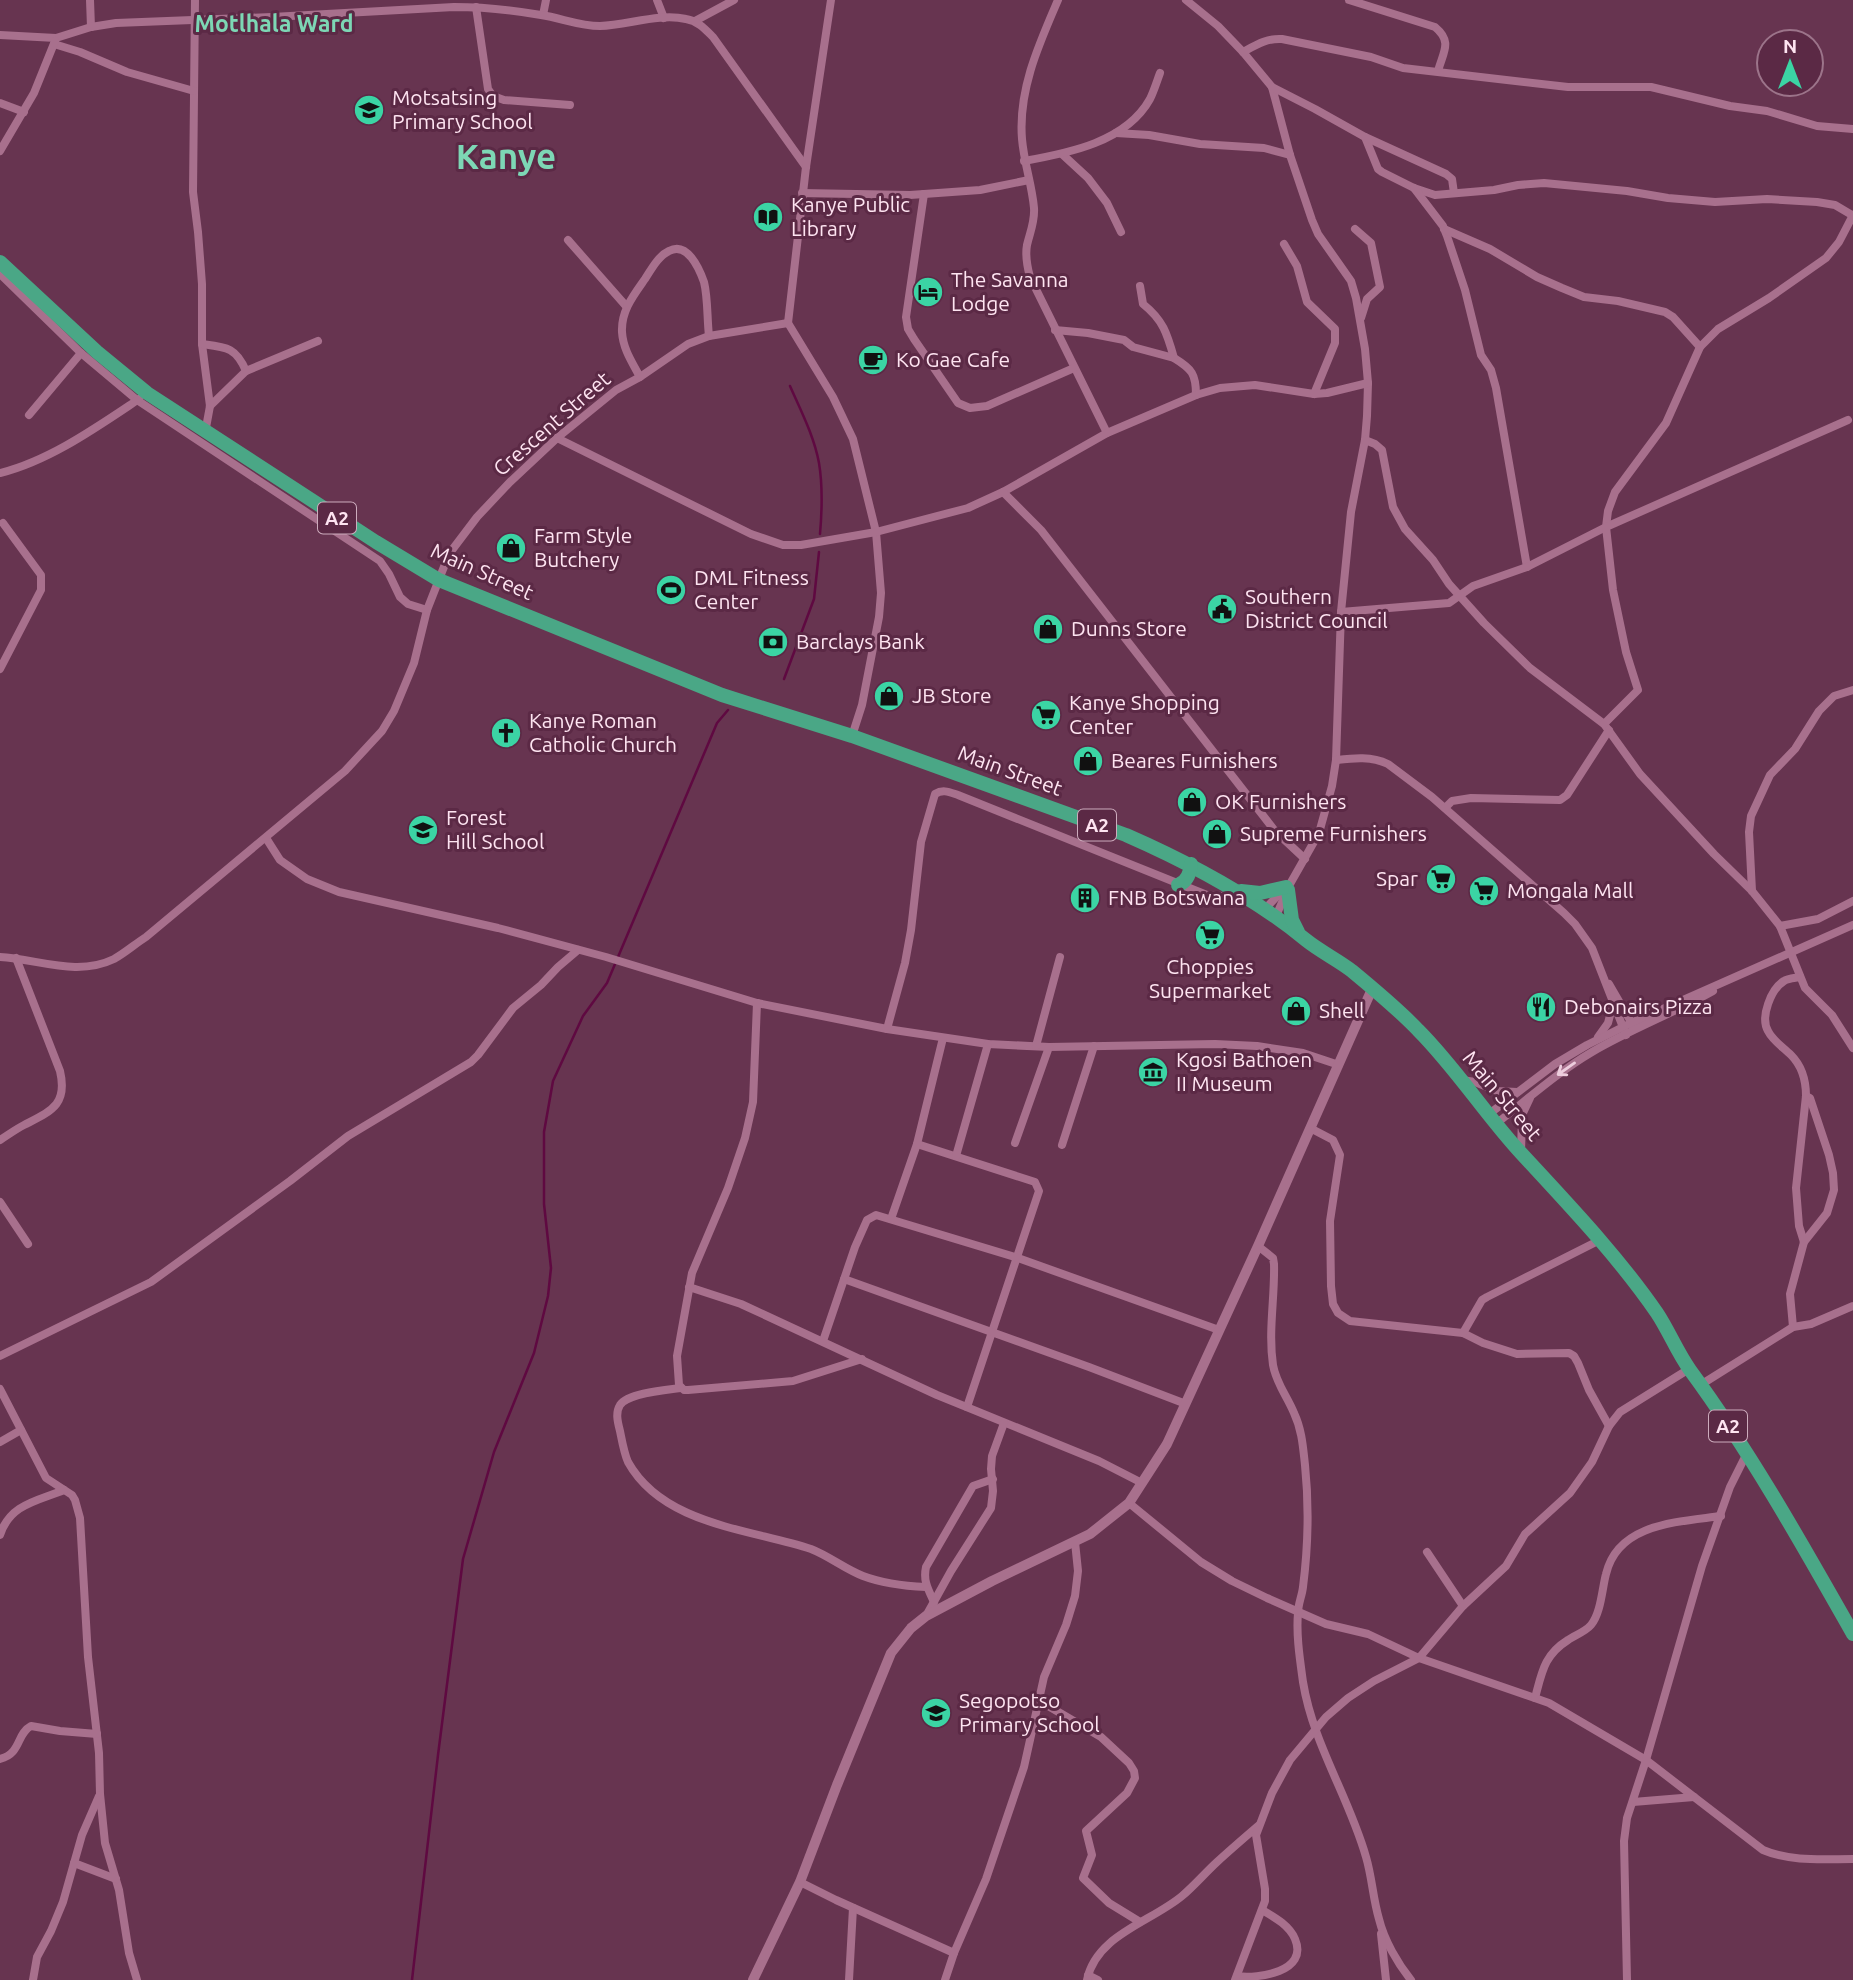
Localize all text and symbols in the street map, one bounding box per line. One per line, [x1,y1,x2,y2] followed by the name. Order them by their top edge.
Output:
[195,11,353,36] district label: Motlhala Ward
[1755,28,1825,98] north arrow
[1783,35,1797,57] text: N
[392,85,533,133] place label: Motsatsing Primary School
[352,93,386,127] school or university icon: Motsatsing Primary School
[456,136,556,176] district label: Kanye
[791,192,910,240] place label: Kanye Public Library
[751,200,785,234] library icon: Kanye Public Library
[951,267,1069,315] place label: The Savanna Lodge
[911,275,945,309] hotel icon: The Savanna Lodge
[856,343,890,377] cafe icon: Ko Gae Cafe
[896,347,1010,371] place label: Ko Gae Cafe
[488,366,614,480] street label: Crescent Street
[318,503,356,534] road number: A2
[534,523,632,571] place label: Farm Style Butchery
[494,531,528,565] shop icon: Farm Style Butchery
[427,538,537,604] street label: Main Street
[694,565,809,613] place label: DML Fitness Center
[654,573,688,607] sports icon: DML Fitness Center
[1245,584,1388,632] place label: Southern District Council
[1205,592,1239,626] public building icon: Southern District Council
[1031,612,1065,646] shop icon: Dunns Store
[1071,616,1187,640] place label: Dunns Store
[756,625,790,659] bank icon: Barclays Bank
[796,629,925,653] place label: Barclays Bank
[872,679,906,713] shop icon: JB Store
[912,683,992,707] place label: JB Store
[1069,690,1220,738] place label: Kanye Shopping Center
[1029,698,1063,732] supermarket icon: Kanye Shopping Center
[529,708,677,756] place label: Kanye Roman Catholic Church
[489,716,523,750] church icon: Kanye Roman Catholic Church
[955,740,1066,800] street label: Main Street
[1071,744,1105,778] shop icon: Beares Furnishers
[1111,748,1278,772] place label: Beares Furnishers
[1175,785,1209,819] shop icon: OK Furnishers
[1215,789,1346,813] place label: OK Furnishers
[446,805,544,853] place label: Forest Hill School
[1078,810,1116,840] road number: A2
[406,813,440,847] school or university icon: Forest Hill School
[1200,817,1234,851] shop icon: Supreme Furnishers
[1240,821,1427,845] place label: Supreme Furnishers
[1424,862,1458,896] supermarket icon: Spar
[1376,866,1418,890] place label: Spar
[1467,874,1501,908] supermarket icon: Mongala Mall
[1507,878,1634,902] place label: Mongala Mall
[1068,881,1102,915] building icon: FNB Botswana
[1108,885,1245,909] place label: FNB Botswana
[1193,918,1227,952] supermarket icon: Choppies Supermarket
[1149,954,1271,1002] place label: Choppies Supermarket
[1524,990,1558,1024] restaurant icon: Debonairs Pizza
[1279,994,1313,1028] shop icon: Shell
[1564,994,1713,1018] place label: Debonairs Pizza
[1319,998,1365,1022] place label: Shell
[1458,1046,1547,1145] street label: Main Street
[1176,1047,1312,1095] place label: Kgosi Bathoen II Museum
[1136,1055,1170,1089] museum icon: Kgosi Bathoen II Museum
[1557,1062,1576,1076] one-way arrow
[1709,1410,1747,1442] road number: A2
[959,1688,1100,1736] place label: Segopotso Primary School
[919,1696,953,1730] school or university icon: Segopotso Primary School

